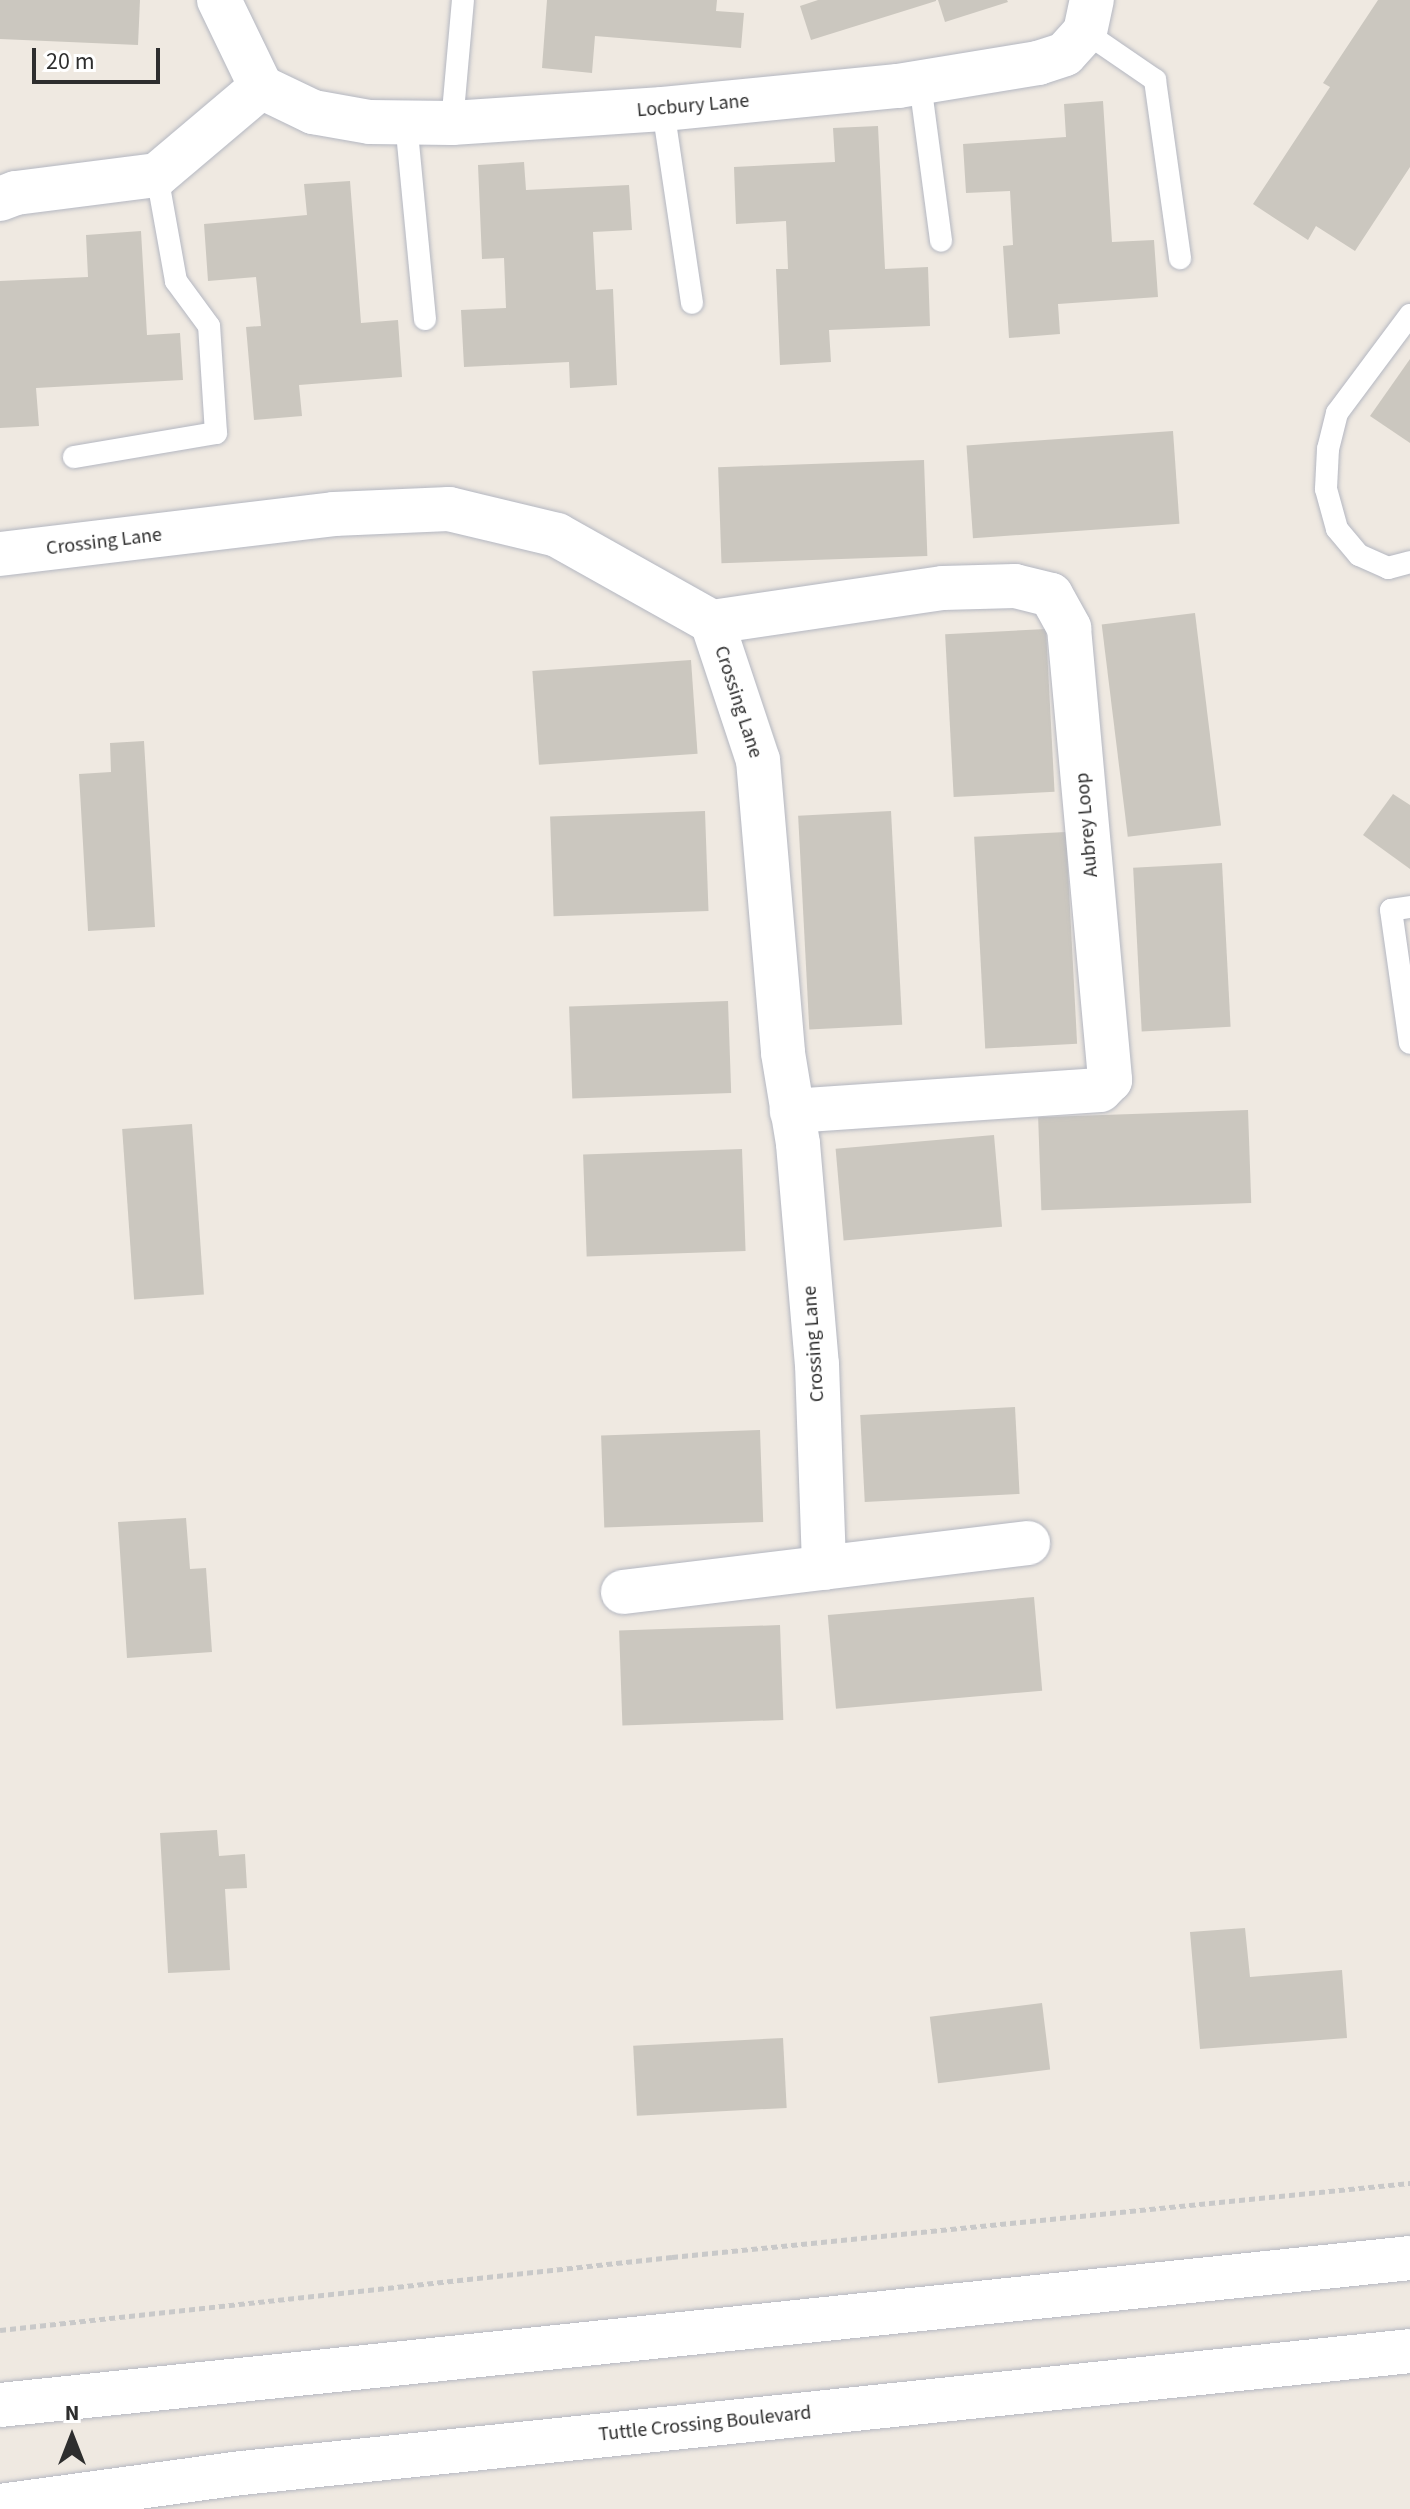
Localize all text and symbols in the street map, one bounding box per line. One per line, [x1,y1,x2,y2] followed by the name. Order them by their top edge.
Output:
[36,32,164,82] scale bar
[46,44,95,79] text: 20 m
[636,89,750,123] street label: Locbury Lane
[45,523,163,561] street label: Crossing Lane
[709,643,767,761] street label: Crossing Lane
[1070,772,1104,878] street label: Aubrey Loop
[798,1285,830,1403] street label: Crossing Lane
[32,2397,112,2477] north arrow
[65,2397,79,2429] text: N
[597,2401,813,2447] street label: Tuttle Crossing Boulevard

